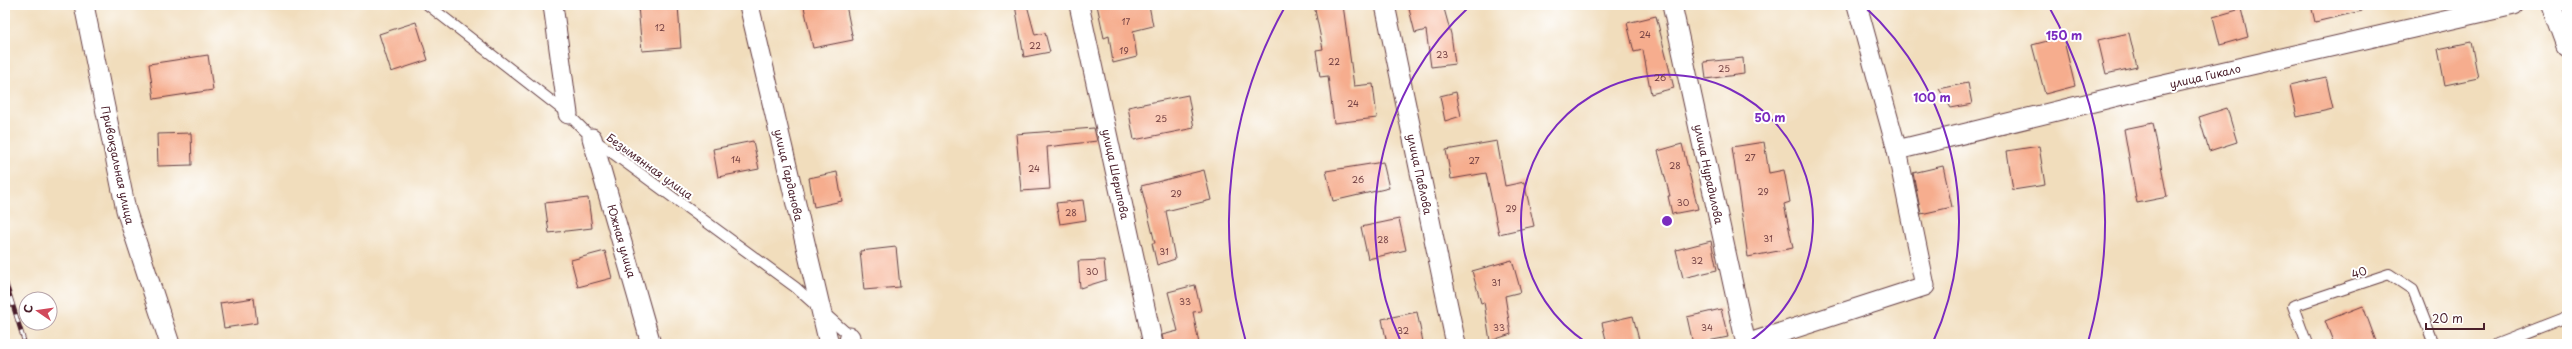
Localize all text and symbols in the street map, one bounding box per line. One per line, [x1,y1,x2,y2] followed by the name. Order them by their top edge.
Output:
[1122,14,1131,28] house number: 17
[655,20,665,34] house number: 12
[2046,26,2082,44] text: 150 m
[1639,27,1651,41] house number: 24
[1029,38,1041,52] house number: 22
[1119,43,1129,57] house number: 19
[1436,47,1448,61] house number: 23
[1328,54,1340,68] house number: 22
[2168,60,2242,92] street label: улица Гикало
[1718,61,1730,75] house number: 25
[1654,70,1666,84] house number: 26
[1913,88,1951,106] text: 100 m
[1347,96,1359,110] house number: 24
[97,104,139,226] street label: Привокзальная улица
[1754,108,1786,126] text: 50 m
[1155,111,1167,125] house number: 25
[1690,122,1728,226] street label: улица Нурадилова
[770,127,808,223] street label: улица Гарданова
[1098,127,1134,221] street label: улица Шерипова
[603,129,697,203] street label: Безымянная улица
[1403,132,1437,216] street label: улица Павлова
[1744,150,1756,164] house number: 27
[731,152,741,166] house number: 14
[1468,153,1480,167] house number: 27
[1669,158,1681,172] house number: 28
[1028,161,1040,175] house number: 24
[1352,172,1364,186] house number: 26
[1757,184,1769,198] house number: 29
[1170,186,1182,200] house number: 29
[1677,195,1690,209] house number: 30
[1505,201,1517,215] house number: 29
[603,202,641,280] street label: Южная улица
[1065,205,1077,219] house number: 28
[1660,214,1674,228] centre of rings
[1763,231,1773,245] house number: 31
[1377,232,1389,246] house number: 28
[1159,244,1169,258] house number: 31
[1691,253,1703,267] house number: 32
[2349,262,2369,282] street label: 40
[1086,264,1099,278] house number: 30
[1491,275,1501,289] house number: 31
[18,291,58,331] north arrow
[1179,294,1191,308] house number: 33
[19,303,37,315] text: С
[2426,305,2484,331] scale bar
[2432,309,2463,327] text: 20 m
[1493,320,1505,334] house number: 33
[1701,320,1713,334] house number: 34
[1397,323,1409,337] house number: 32

